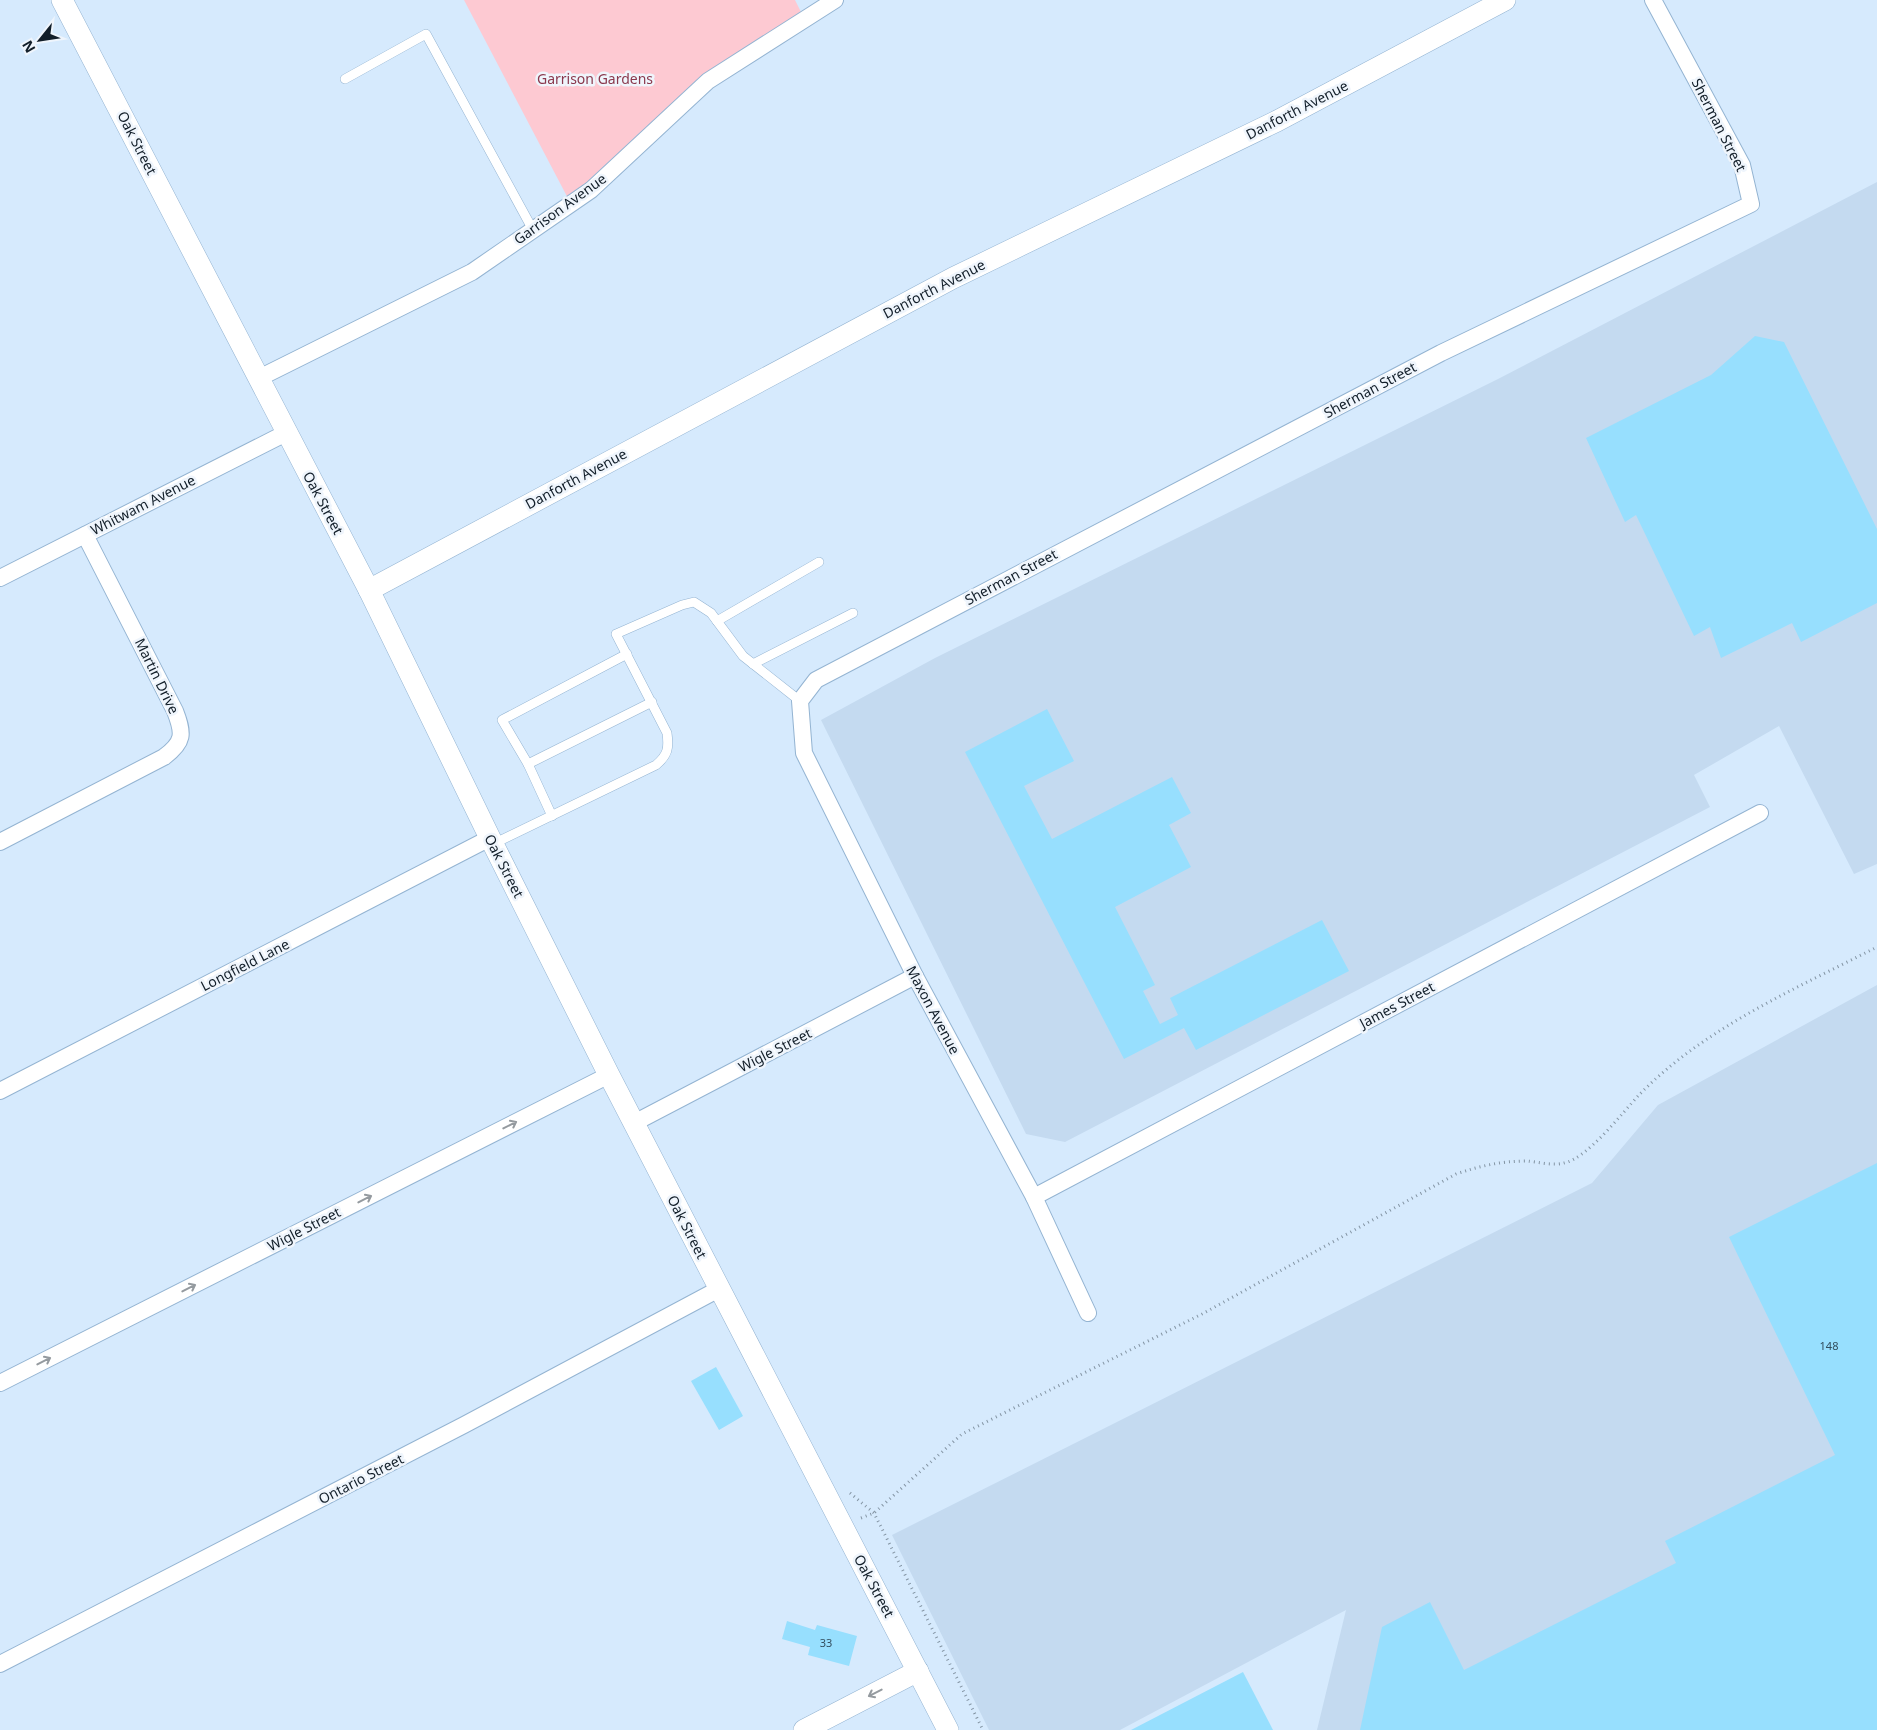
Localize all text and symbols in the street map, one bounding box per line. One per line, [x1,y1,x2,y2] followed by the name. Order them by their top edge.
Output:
[15,15,65,65] north arrow
[17,37,39,56] text: N
[537,69,653,88] park label: Garrison Gardens
[1688,75,1751,175] street label: Sherman Street
[1242,76,1351,144] street label: Danforth Avenue
[113,108,162,178] street label: Oak Street
[510,169,610,249] street label: Garrison Avenue
[879,255,988,323] street label: Danforth Avenue
[1320,357,1419,422] street label: Sherman Street
[522,444,630,513] street label: Danforth Avenue
[299,468,348,538] street label: Oak Street
[87,470,198,539] street label: Whitwam Avenue
[961,544,1060,609] street label: Sherman Street
[131,635,184,717] street label: Martin Drive
[480,831,529,901] street label: Oak Street
[197,934,292,995] street label: Longfield Lane
[902,962,965,1057] street label: Maxon Avenue
[1354,977,1437,1033] street label: James Street
[735,1023,814,1076] street label: Wigle Street
[502,1120,517,1129] one-way arrow
[663,1192,712,1262] street label: Oak Street
[357,1194,372,1203] one-way arrow
[264,1202,343,1255] street label: Wigle Street
[181,1282,196,1292] one-way arrow
[1820,1338,1838,1353] house number: 148
[36,1356,51,1366] one-way arrow
[315,1449,407,1508] street label: Ontario Street
[850,1551,899,1621] street label: Oak Street
[820,1635,832,1650] house number: 33
[868,1689,883,1698] one-way arrow

